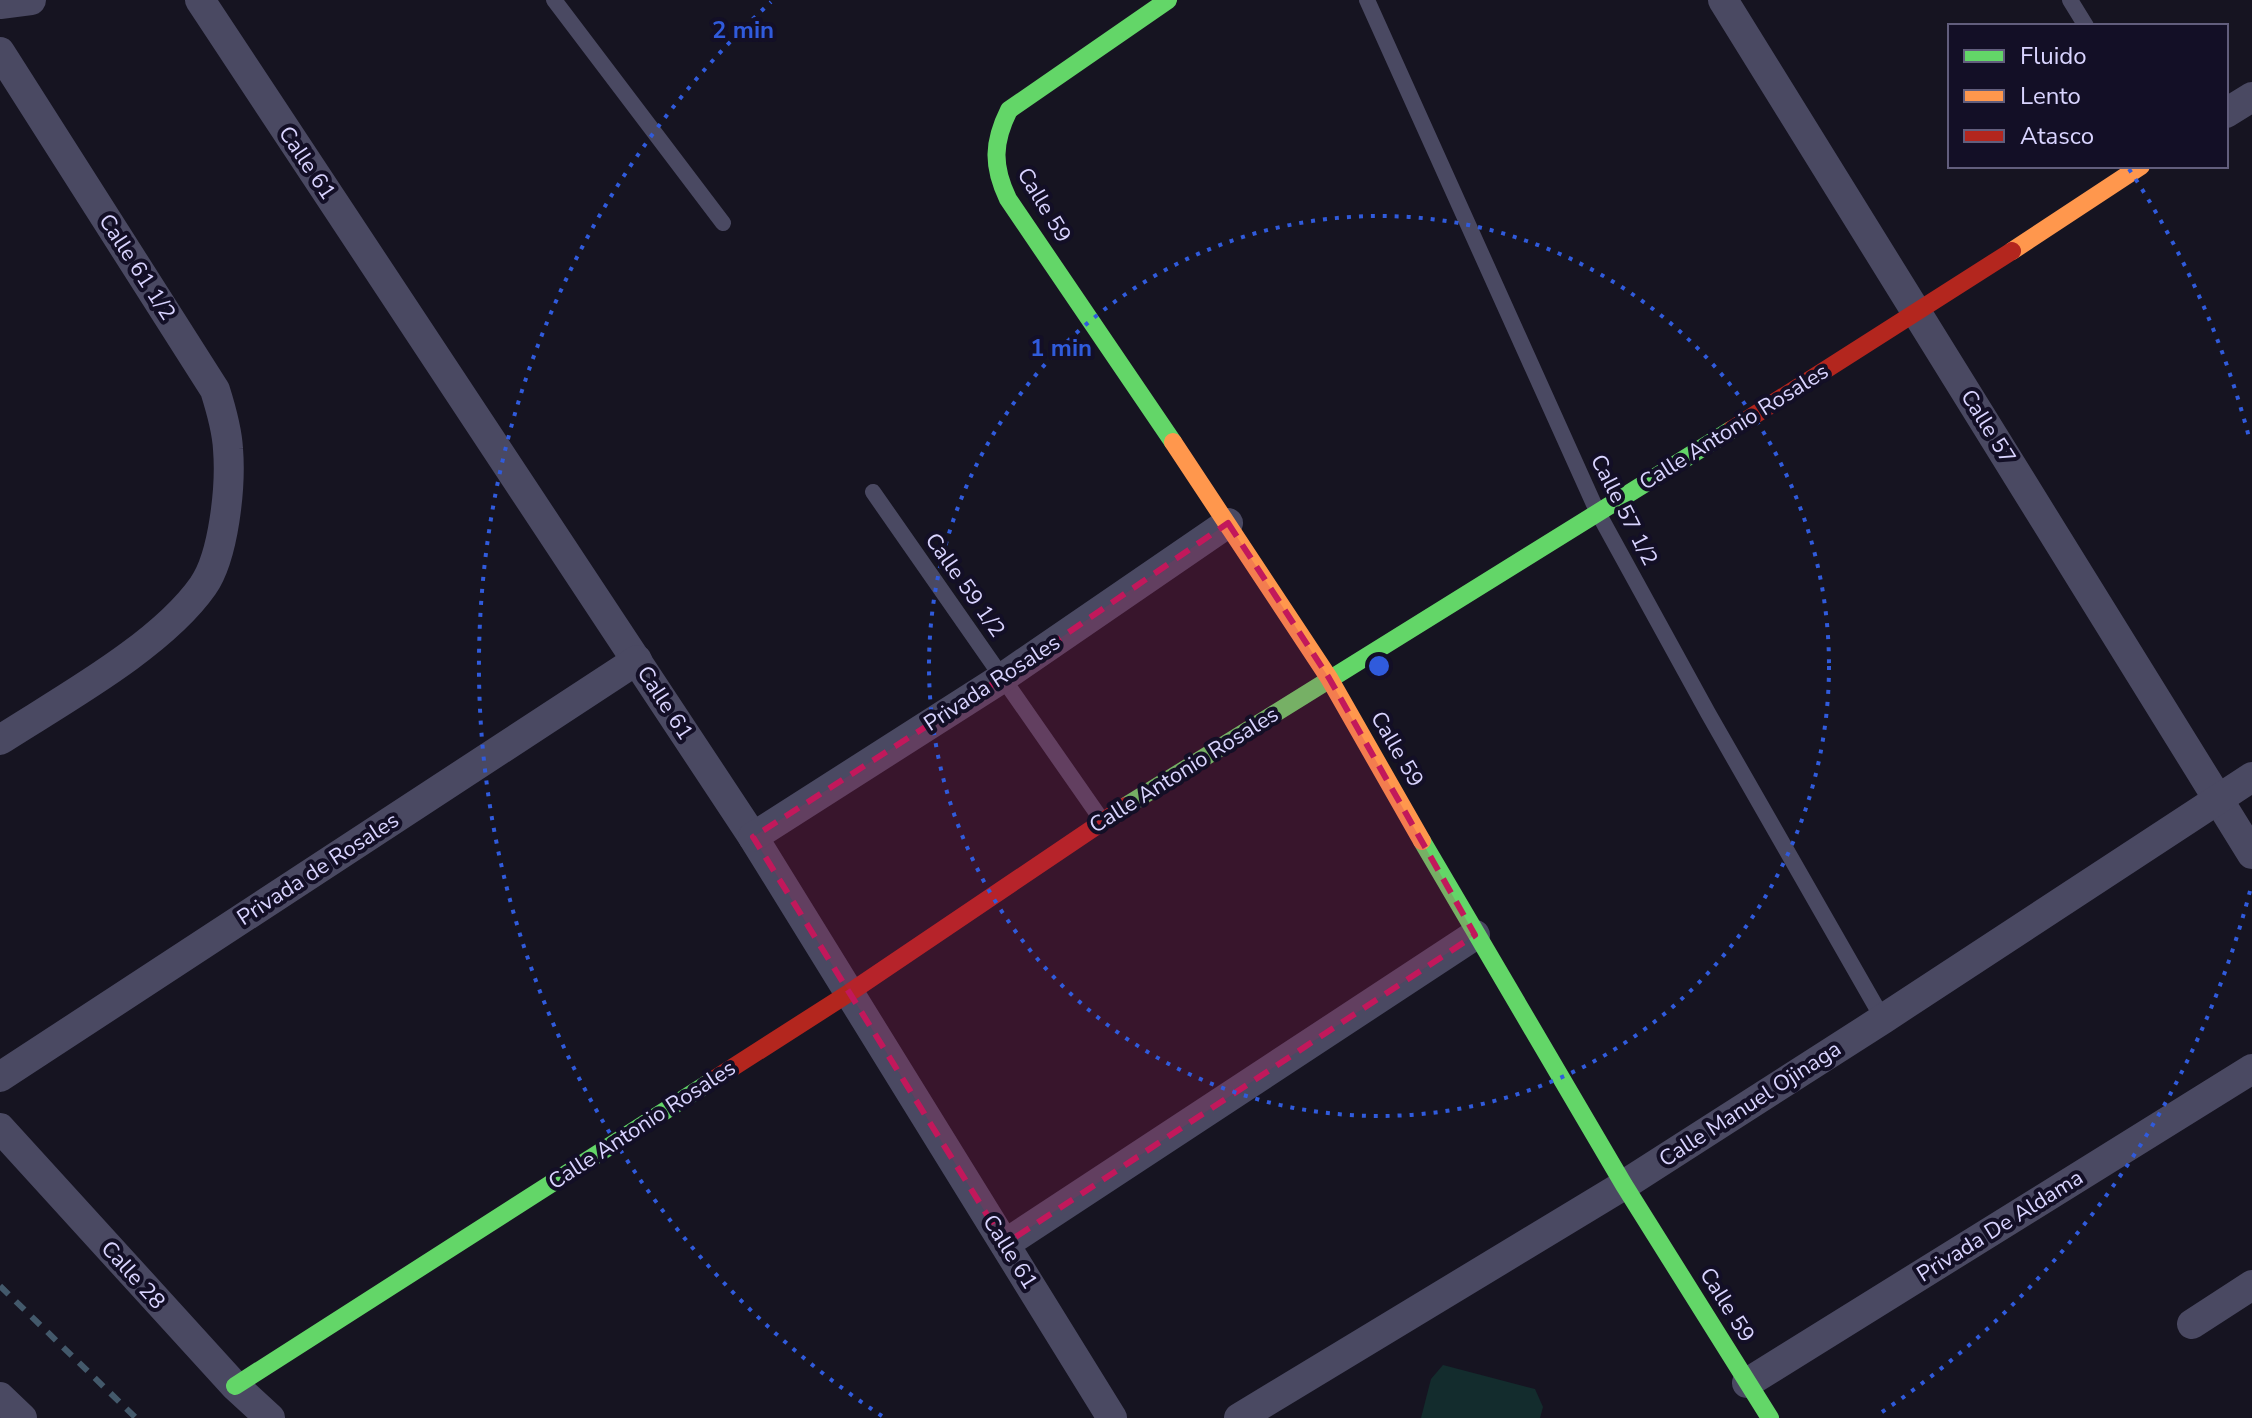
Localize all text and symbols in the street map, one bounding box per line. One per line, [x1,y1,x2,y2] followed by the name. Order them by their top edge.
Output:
[712,14,774,46] text: 2 min
[1948,24,2228,168] legend
[2020,40,2087,72] text: Fluido
[2020,80,2081,112] text: Lento
[271,120,343,206] street label: Calle 61
[2020,120,2094,152] text: Atasco
[1010,162,1078,248] street label: Calle 59
[91,208,183,326] street label: Calle 61 1/2
[1030,332,1092,364] text: 1 min
[1634,357,1834,497] street label: Calle Antonio Rosales
[1953,384,2023,470] street label: Calle 57
[1583,449,1665,571] street label: Calle 57 1/2
[918,527,1012,643] street label: Calle 59 1/2
[918,628,1066,738] street label: Privada Rosales
[1365,652,1393,680] centre of rings
[630,660,700,746] street label: Calle 61
[1084,700,1284,840] street label: Calle Antonio Rosales
[1363,706,1431,792] street label: Calle 59
[231,805,405,933] street label: Privada de Rosales
[1653,1034,1847,1174] street label: Calle Manuel Ojinaga
[542,1053,742,1197] street label: Calle Antonio Rosales
[1911,1163,2089,1289] street label: Privada De Aldama
[975,1209,1045,1295] street label: Calle 61
[94,1234,172,1316] street label: Calle 28
[1692,1262,1762,1348] street label: Calle 59

